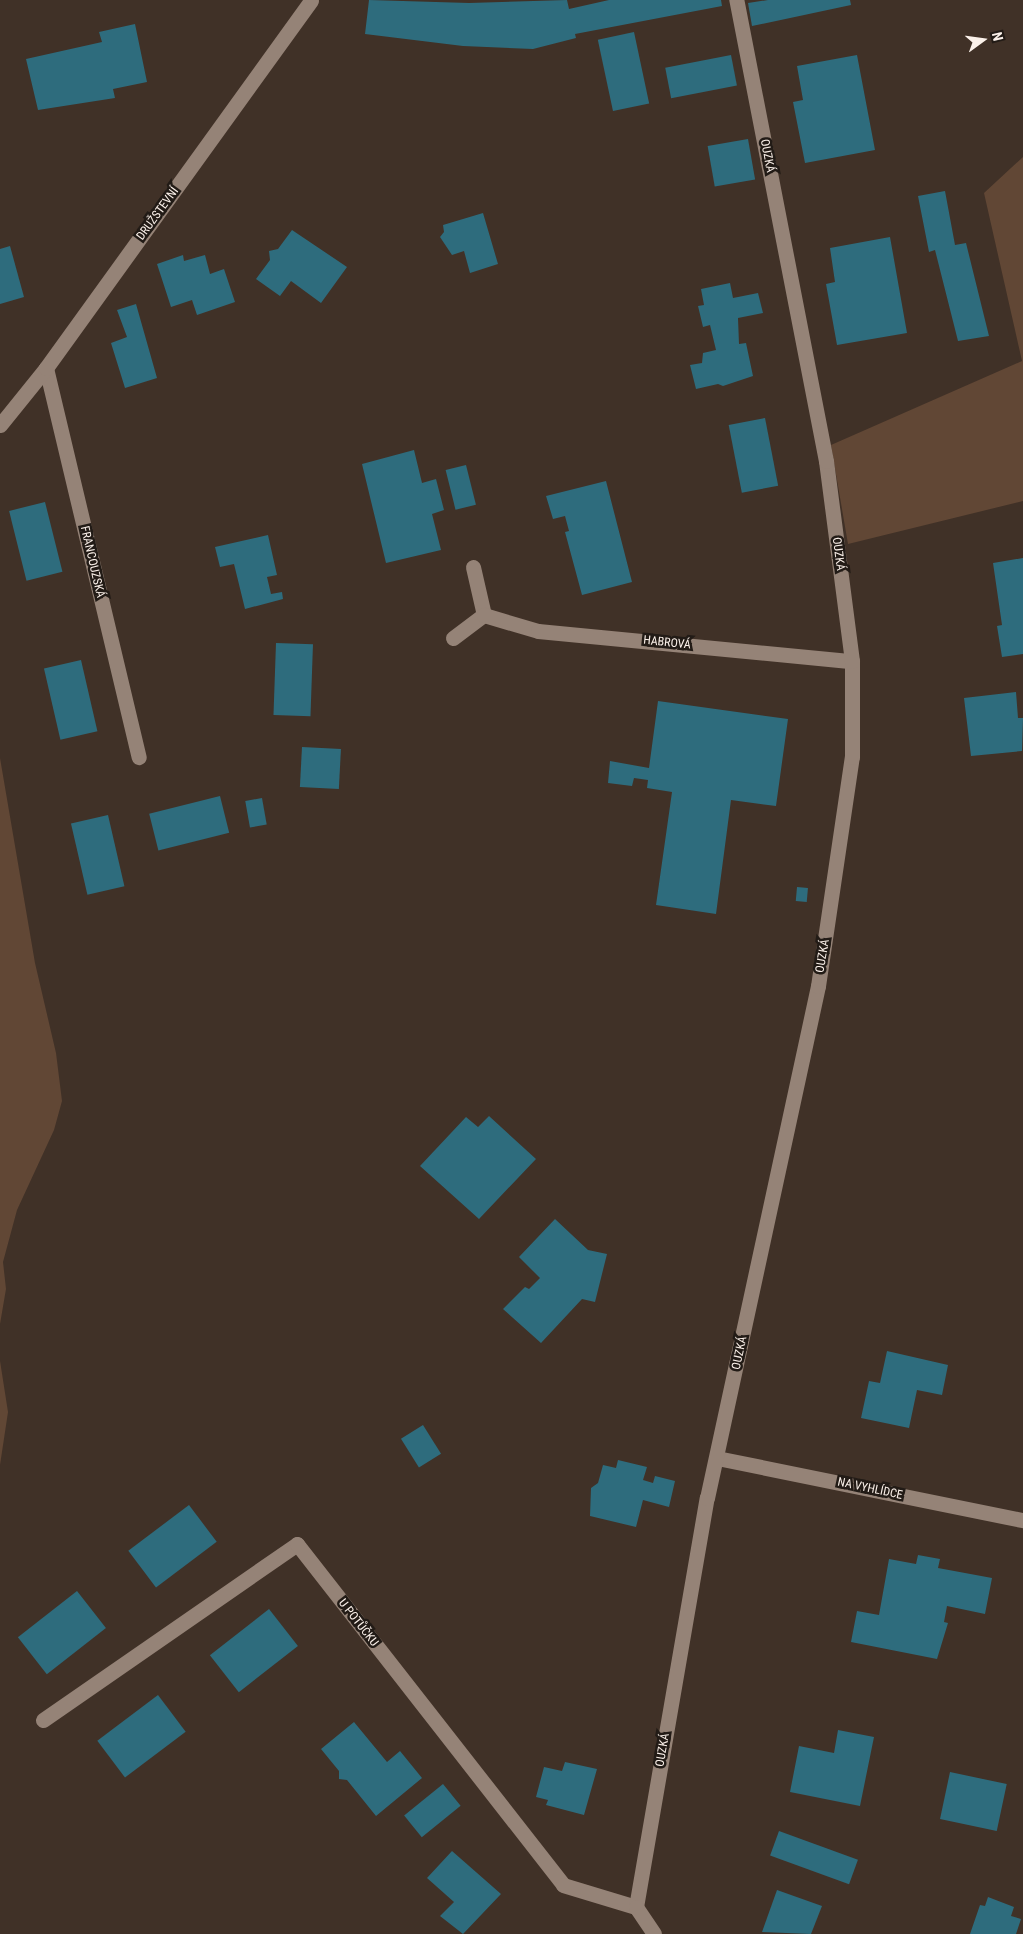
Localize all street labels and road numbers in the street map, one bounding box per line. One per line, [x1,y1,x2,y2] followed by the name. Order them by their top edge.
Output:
[757,138,777,174] street label: OUZKÁ
[134,185,182,243] street label: DRUŽSTEVNÍ
[77,525,107,599] street label: FRANCOUZSKÁ
[829,536,847,572] street label: OUZKÁ
[643,633,691,653] street label: HABROVÁ
[813,938,833,974] street label: OUZKÁ
[729,1335,751,1371] street label: OUZKÁ
[836,1475,904,1503] street label: NA VYHLÍDCE
[335,1596,381,1650] street label: U POTŮČKU
[653,1732,673,1768] street label: OUZKÁ

